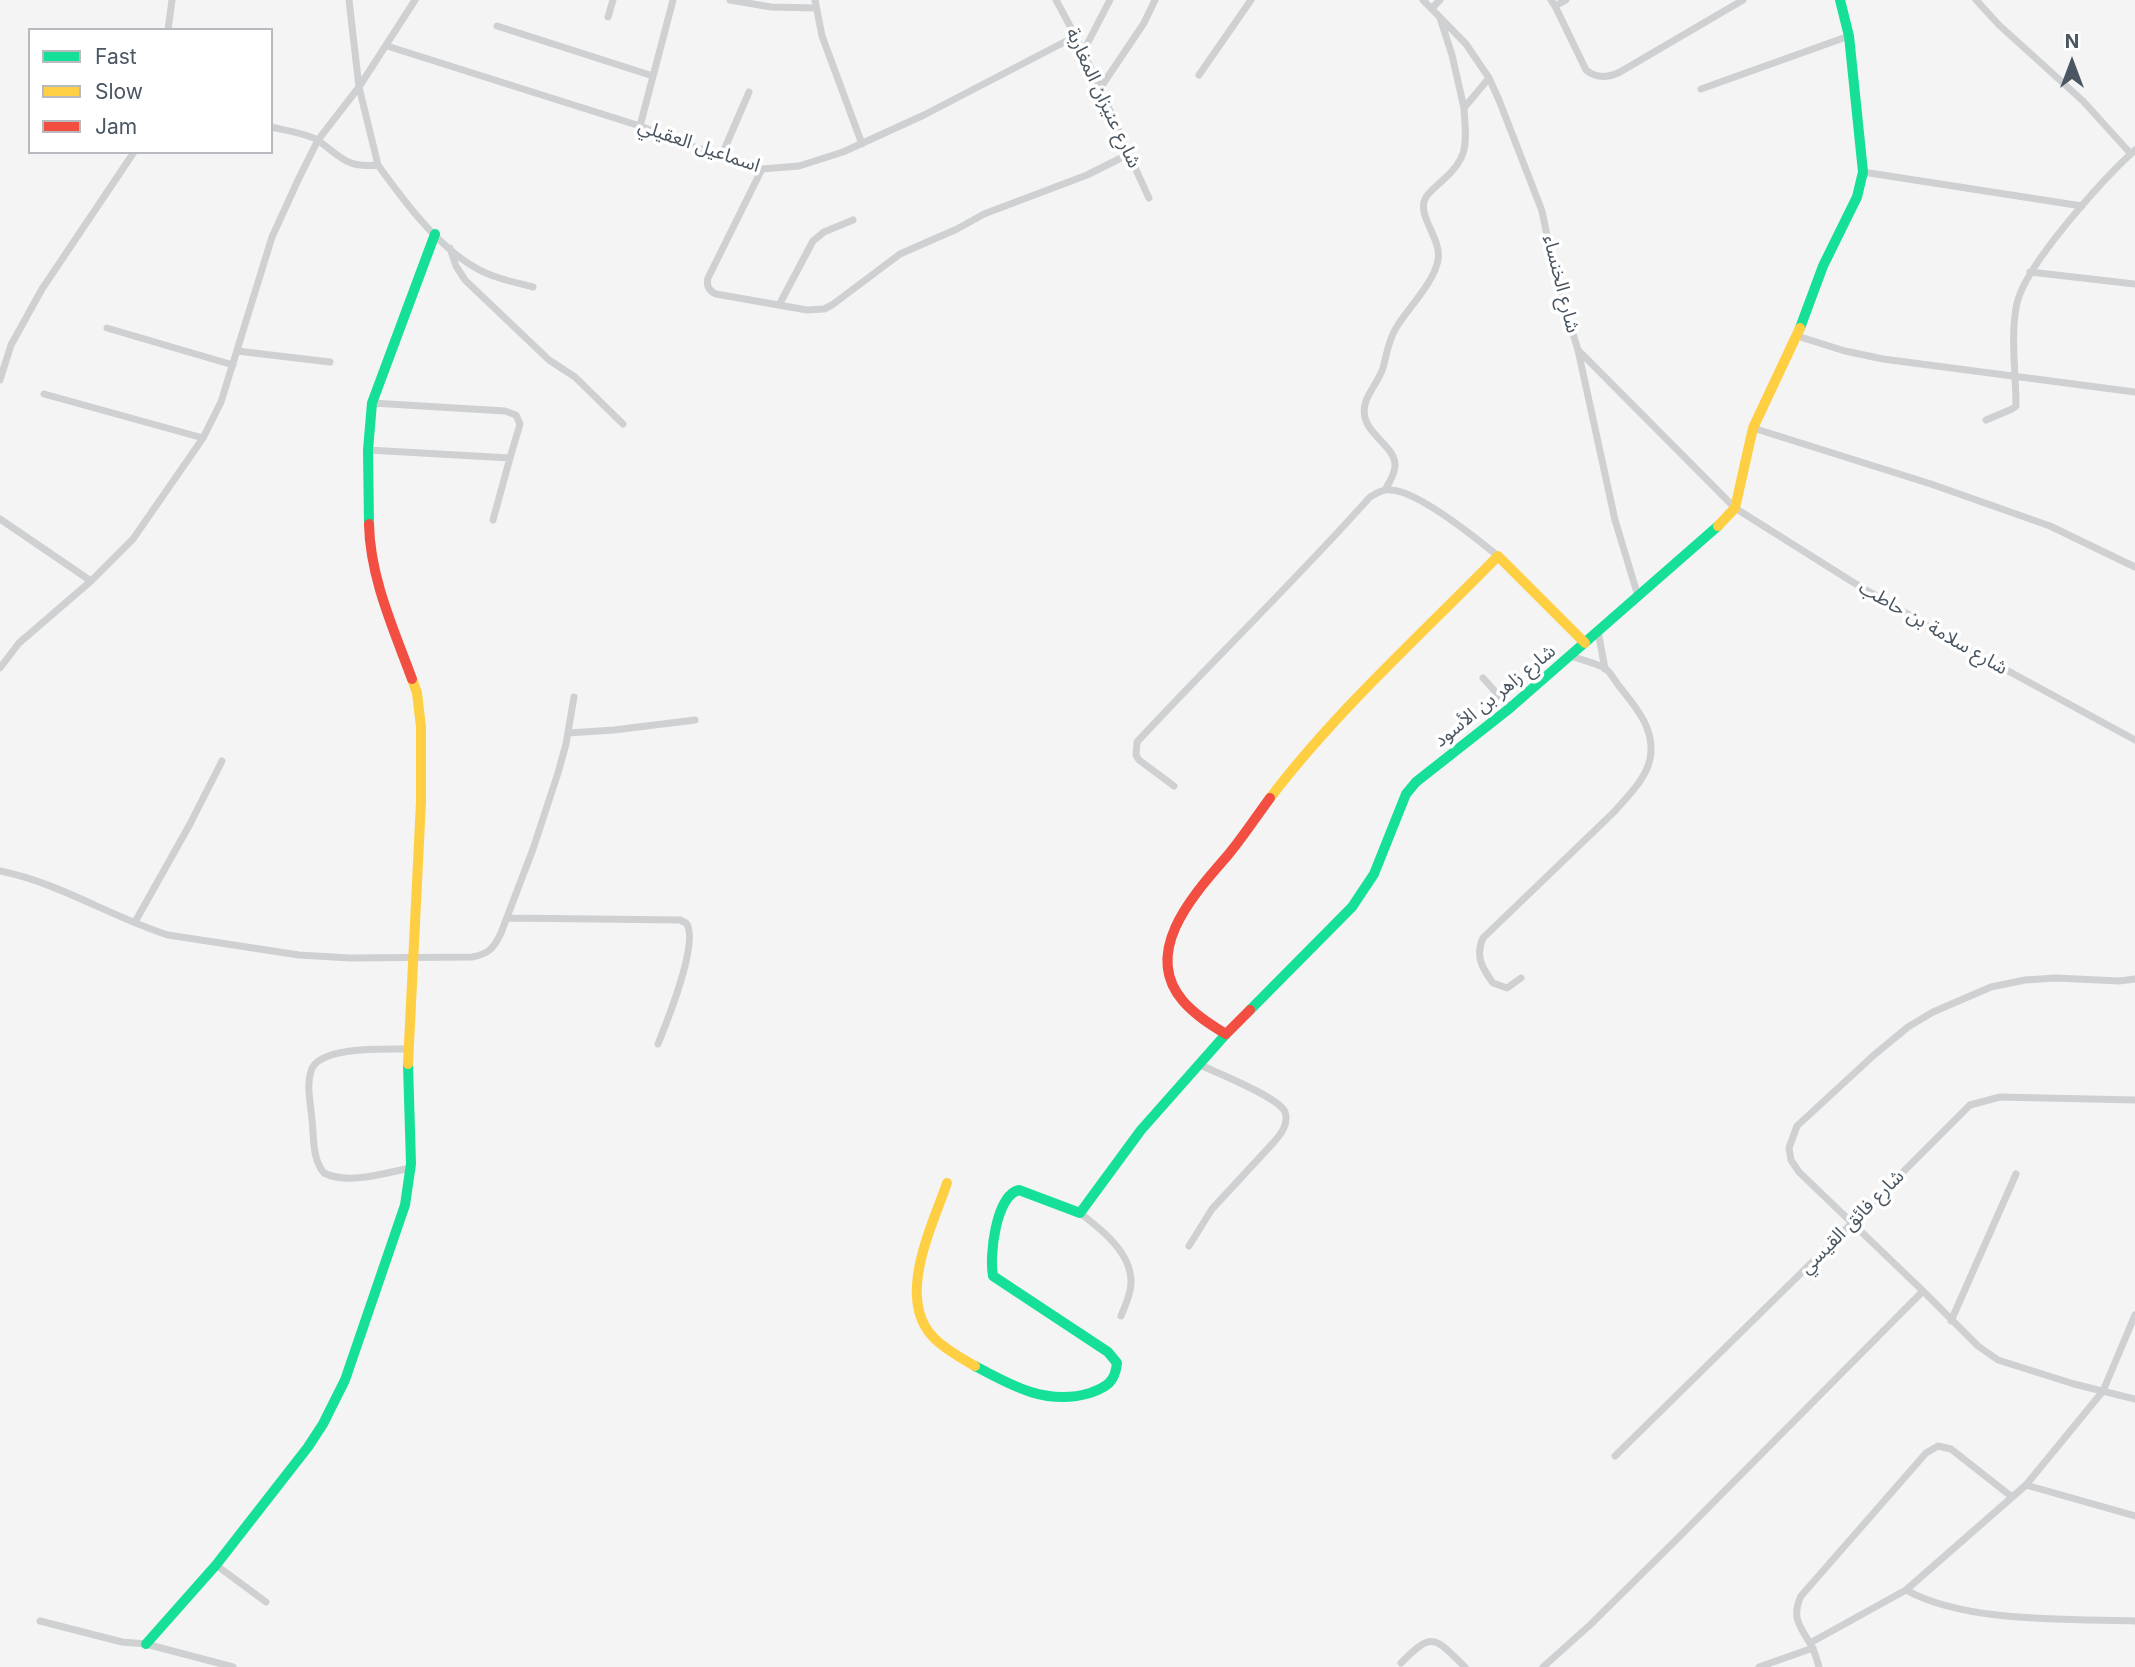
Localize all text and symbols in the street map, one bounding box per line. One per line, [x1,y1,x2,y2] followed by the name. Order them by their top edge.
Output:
[1061,24,1145,172] street label: شارع عنيزان المغاربة
[28,28,273,154] legend
[2037,28,2107,98] north arrow
[2065,30,2079,53] text: N
[95,44,137,69] text: Fast
[95,79,143,104] text: Slow
[95,114,137,139] text: Jam
[635,114,763,178] street label: اسماعيل العقيلي
[1538,233,1584,335] street label: شارع الخنساء
[1855,576,2011,680] street label: شارع سلامة بن حاطب
[1430,640,1560,752] street label: شارع زاهر بن الأسود
[1795,1165,1909,1279] street label: شارع فائق القيسي

